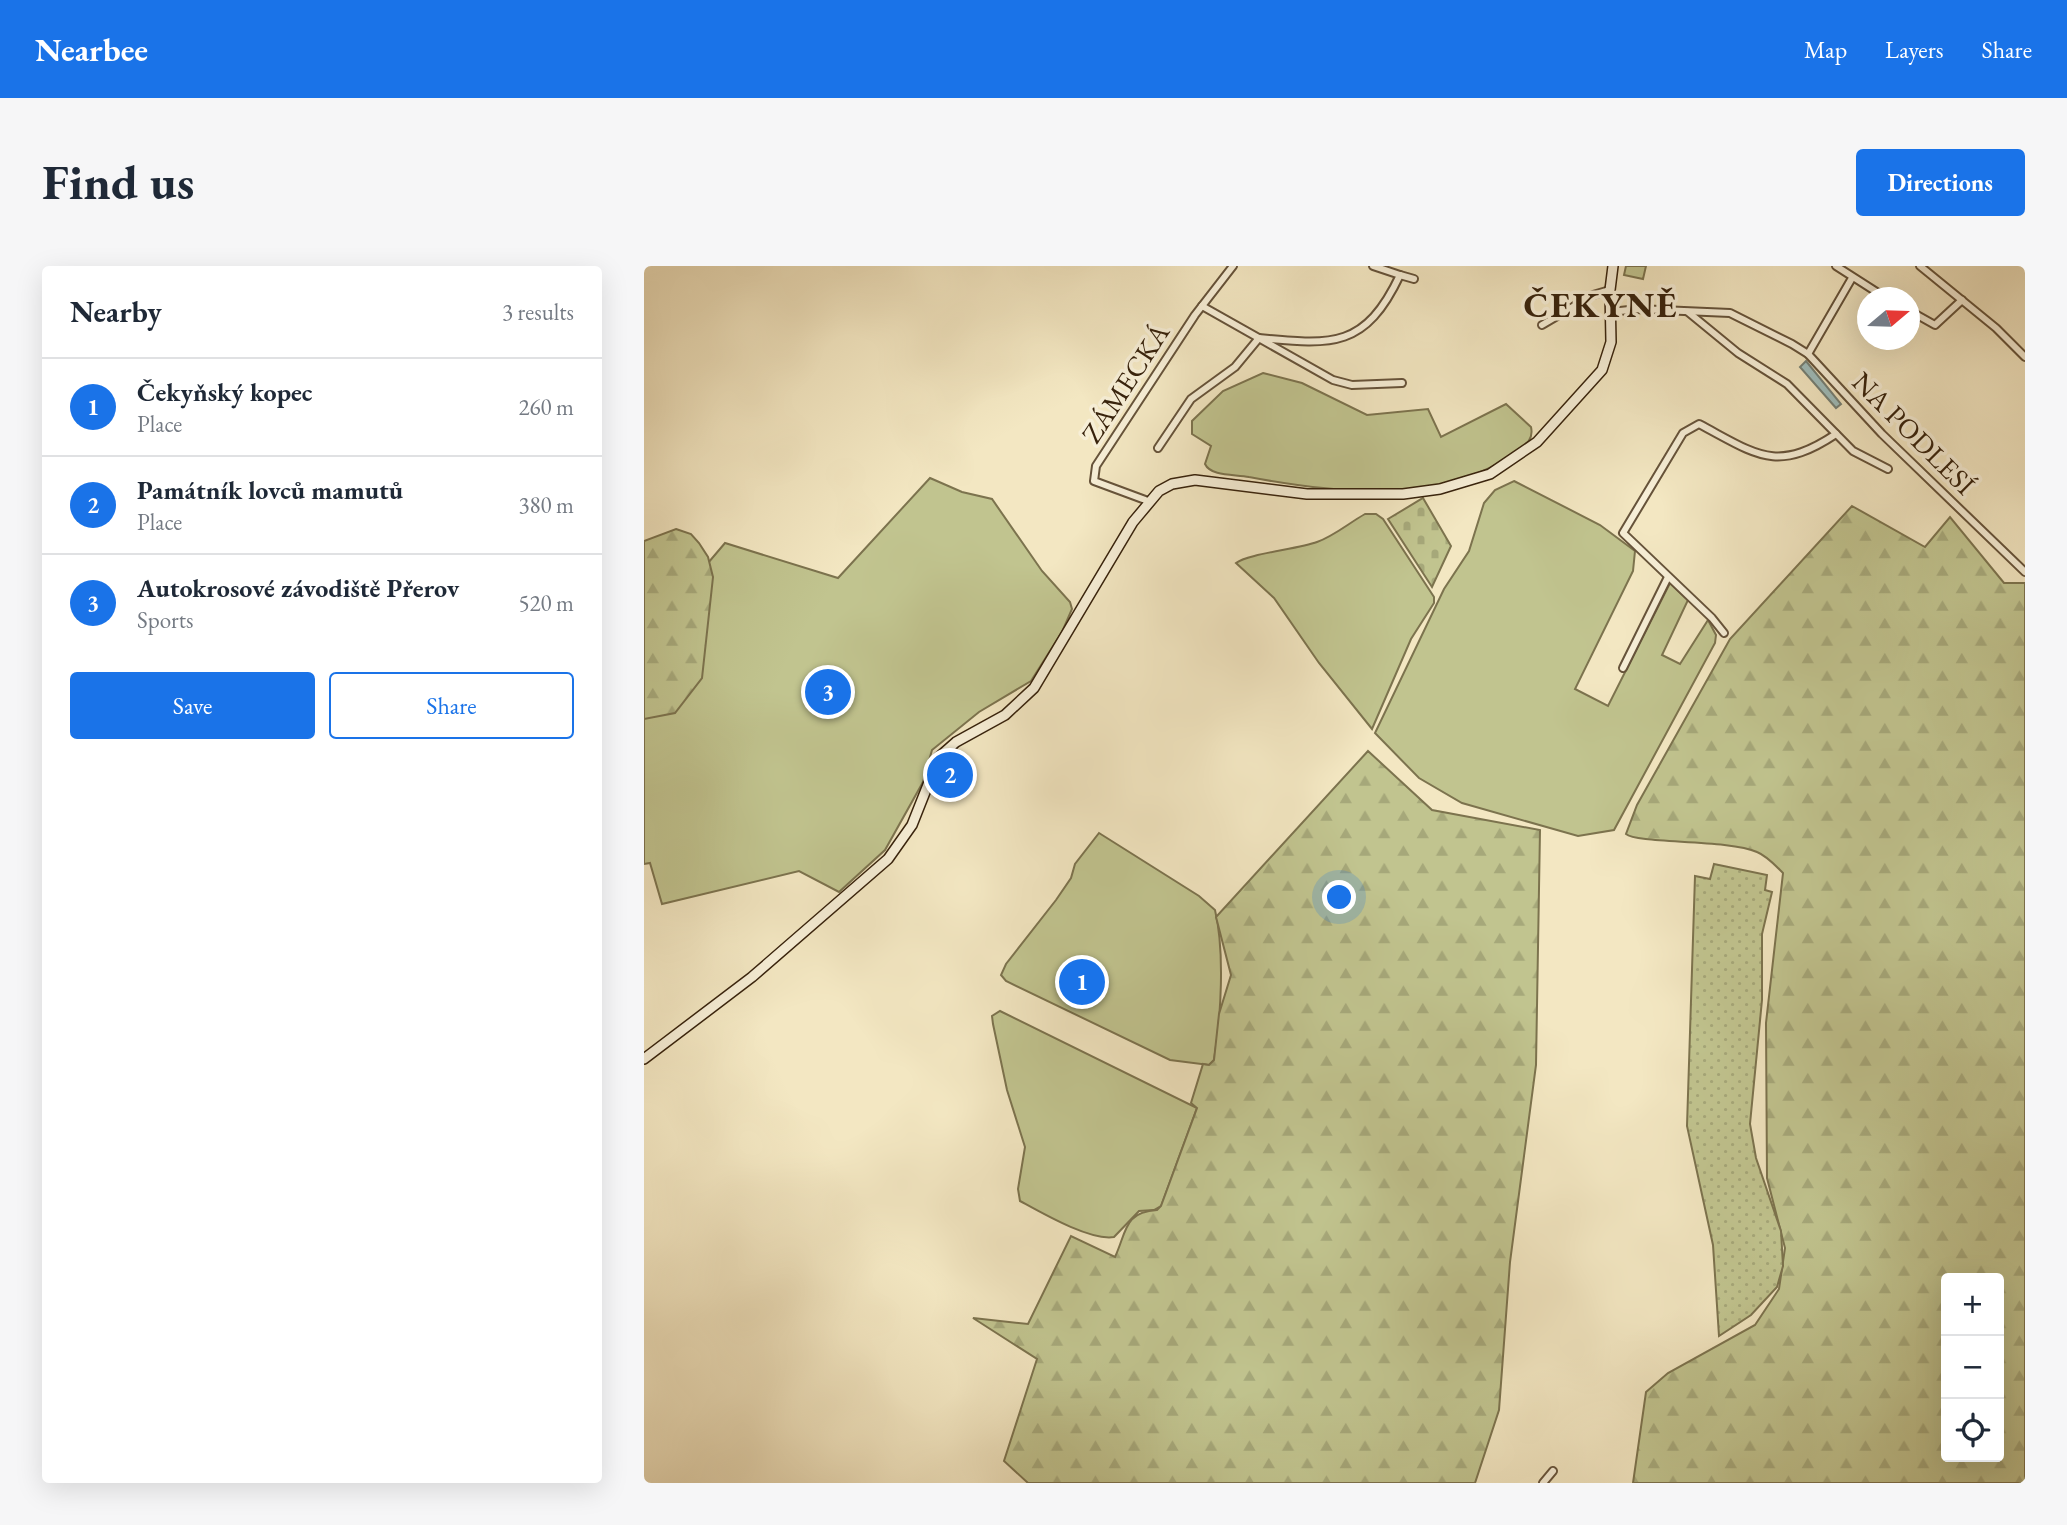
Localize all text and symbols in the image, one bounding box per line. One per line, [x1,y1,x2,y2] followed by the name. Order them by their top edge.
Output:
[35,28,148,71] text: Nearbee
[1804,34,1847,65] text: Map
[1885,34,1944,65] text: Layers
[1982,34,2032,65] text: Share
[1856,149,2025,216] button: Directions
[42,150,194,214] text: Find us
[1524,282,1678,327] district label: ČEKYNĚ
[1857,287,1920,350] north arrow
[70,292,162,331] text: Nearby
[502,297,574,327] text: 3 results
[1073,316,1177,450] street label: ZÁMECKÁ
[1845,364,1984,503] street label: NA PODLESÍ
[137,375,312,409] text: Čekyňský kopec
[87,392,99,422] text: 1
[518,392,574,422] text: 260 m
[137,409,182,439] text: Place
[137,473,403,507] text: Památník lovců mamutů
[87,490,99,520] text: 2
[518,490,574,520] text: 380 m
[137,507,182,537] text: Place
[137,571,459,605] text: Autokrosové závodiště Přerov
[87,588,99,618] text: 3
[518,588,574,618] text: 520 m
[137,605,193,635] text: Sports
[805,666,851,718] pin: 3
[70,672,315,739] button: Save
[329,672,574,739] button: Share
[927,749,973,801] pin: 2
[1322,880,1356,914] your location
[1059,956,1105,1008] pin: 1
[1941,1273,2004,1462] map controls
[1941,1273,2004,1336] button: +
[1941,1336,2004,1399] button: −
[1941,1399,2004,1462] button: locate

